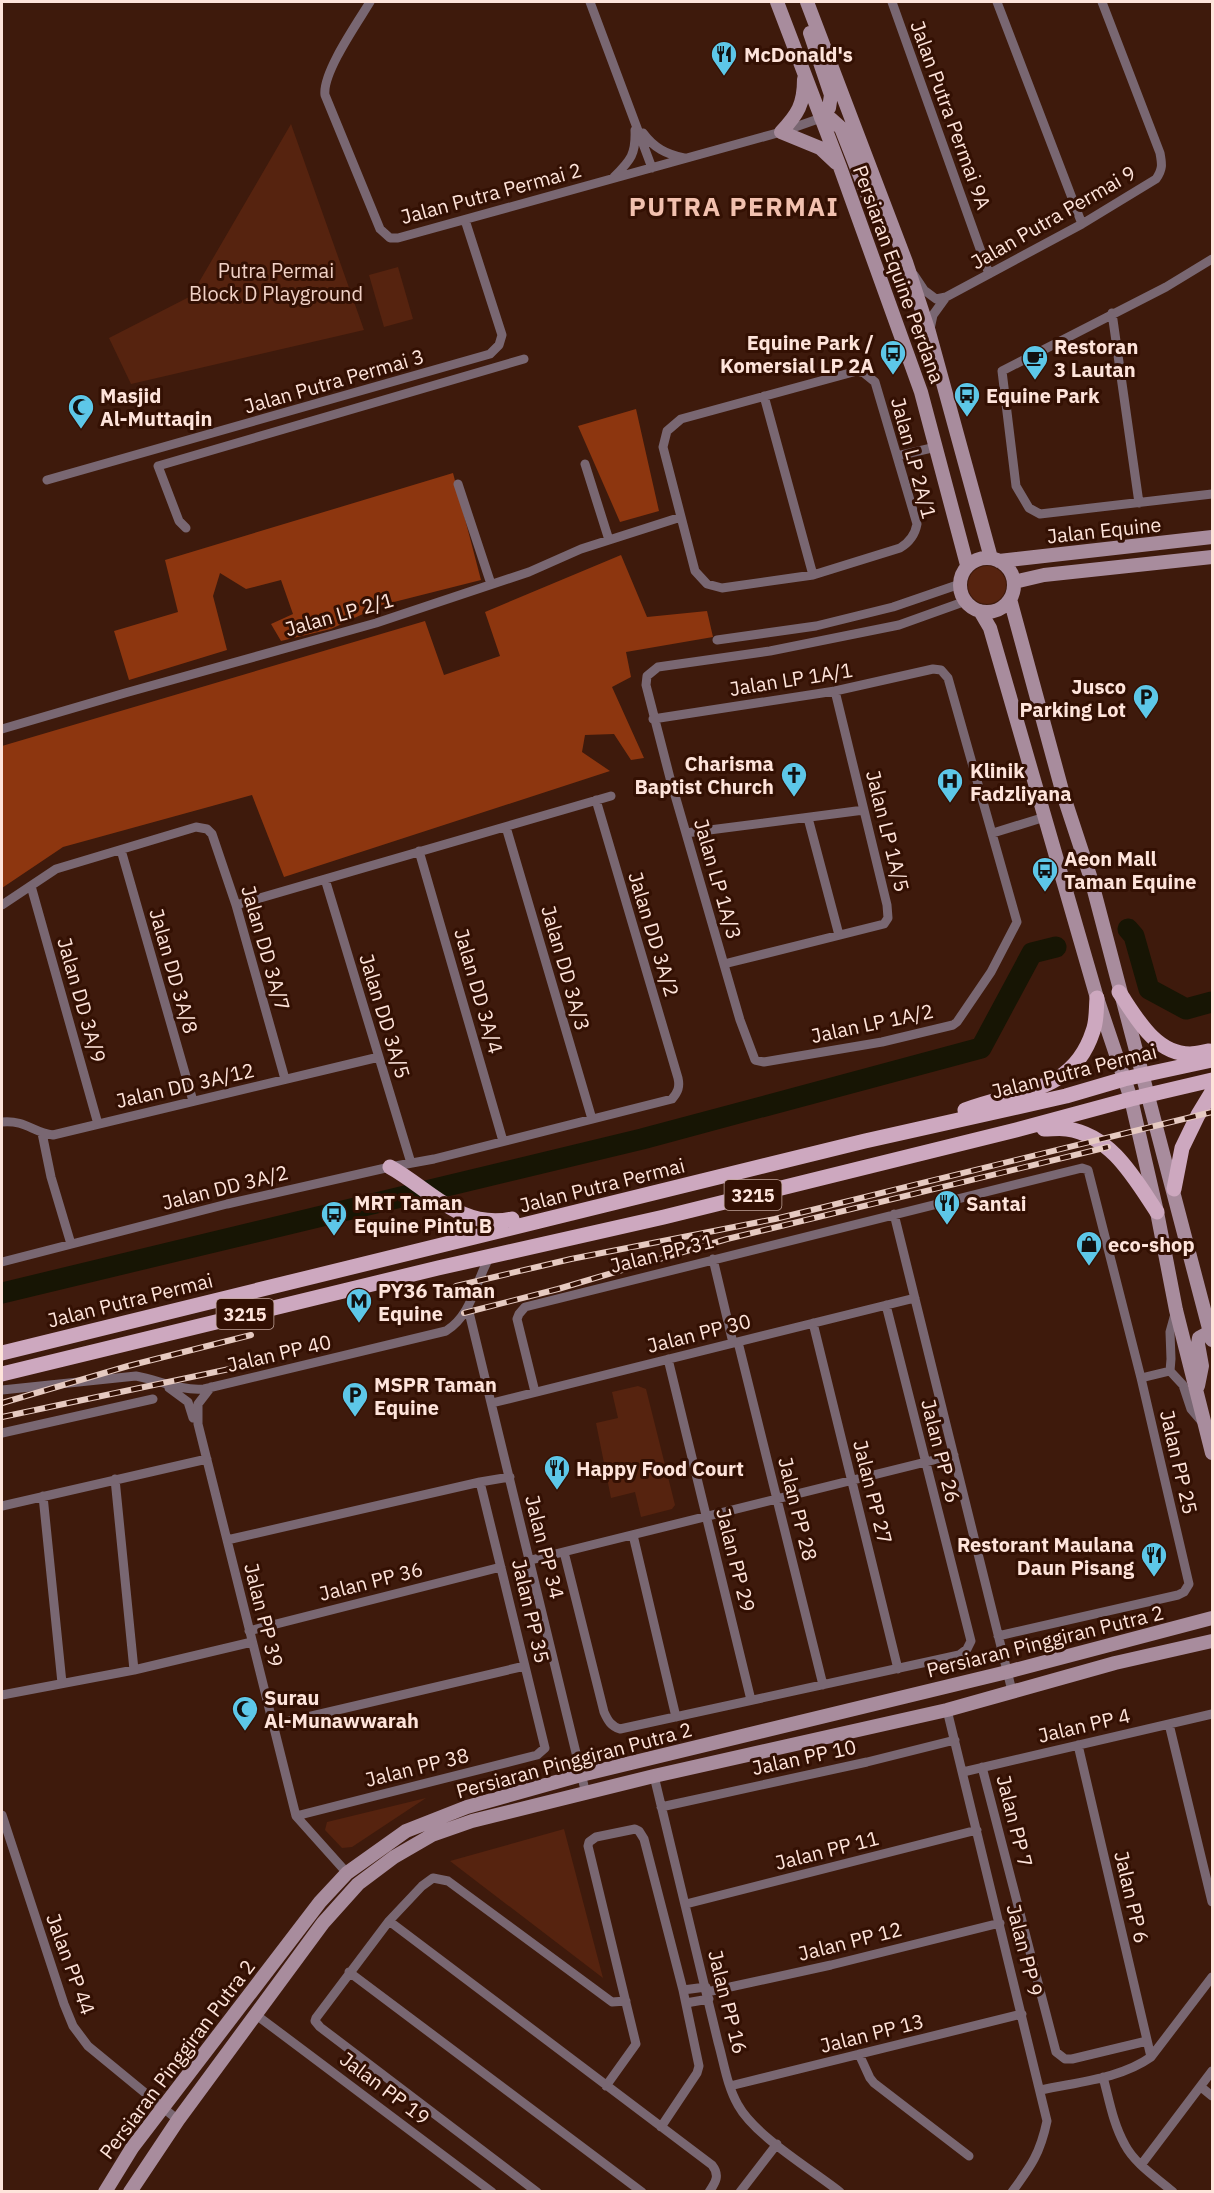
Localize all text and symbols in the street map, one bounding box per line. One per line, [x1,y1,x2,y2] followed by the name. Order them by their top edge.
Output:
[904,17,998,213] street label: Jalan Putra Permai 9A
[709,39,739,77] restaurant icon: McDonald's
[744,41,853,68] place label: McDonald's
[398,156,584,230] street label: Jalan Putra Permai 2
[966,159,1140,275] street label: Jalan Putra Permai 9
[847,161,951,387] street label: Persiaran Equine Perdana
[629,189,839,223] district label: PUTRA PERMAI
[189,257,363,307] park label: Putra Permai Block D Playground
[720,329,874,379] place label: Equine Park / Komersial LP 2A
[1054,333,1138,383] place label: Restoran 3 Lautan
[878,338,908,376] bus stop icon: Equine Park / Komersial LP 2A
[241,342,427,420] street label: Jalan Putra Permai 3
[1020,343,1050,381] cafe icon: Restoran 3 Lautan
[952,380,982,418] bus stop icon: Equine Park
[100,382,212,432] place label: Masjid Al-Muttaqin
[986,382,1100,409] place label: Equine Park
[66,392,96,430] mosque icon: Masjid Al-Muttaqin
[885,394,943,522] street label: Jalan LP 2A/1
[1045,511,1163,549] street label: Jalan Equine
[282,586,396,642] street label: Jalan LP 2/1
[727,656,855,702] street label: Jalan LP 1A/1
[1020,673,1126,723] place label: Jusco Parking Lot
[1131,682,1161,720] parking icon: Jusco Parking Lot
[634,750,774,800] place label: Charisma Baptist Church
[970,757,1072,807] place label: Klinik Fadzliyana
[779,760,809,798] church icon: Charisma Baptist Church
[935,766,965,804] hospital icon: Klinik Fadzliyana
[860,767,916,895] street label: Jalan LP 1A/5
[688,815,748,943] street label: Jalan LP 1A/3
[1064,845,1196,895] place label: Aeon Mall Taman Equine
[1030,855,1060,893] bus stop icon: Aeon Mall Taman Equine
[622,868,686,1000] street label: Jalan DD 3A/2
[235,882,297,1014] street label: Jalan DD 3A/7
[535,902,597,1034] street label: Jalan DD 3A/3
[143,905,205,1037] street label: Jalan DD 3A/8
[448,925,510,1057] street label: Jalan DD 3A/4
[51,934,113,1066] street label: Jalan DD 3A/9
[353,950,417,1082] street label: Jalan DD 3A/5
[808,997,936,1049] street label: Jalan LP 1A/2
[989,1037,1159,1105] street label: Jalan Putra Permai
[113,1056,257,1114] street label: Jalan DD 3A/12
[517,1151,687,1219] street label: Jalan Putra Permai
[159,1158,291,1216] street label: Jalan DD 3A/2
[724,1180,782,1210] road number: 3215
[932,1188,962,1226] restaurant icon: Santai
[354,1189,492,1239] place label: MRT Taman Equine Pintu B
[966,1190,1027,1217] place label: Santai
[319,1199,349,1237] bus stop icon: MRT Taman Equine Pintu B
[607,1227,717,1279] street label: Jalan PP 31
[1074,1229,1104,1267] shop icon: eco-shop
[1108,1231,1195,1258] place label: eco-shop
[45,1266,215,1334] street label: Jalan Putra Permai
[378,1277,495,1327] place label: PY36 Taman Equine
[344,1286,374,1324] metro station icon: PY36 Taman Equine
[216,1299,274,1329] road number: 3215
[644,1307,754,1359] street label: Jalan PP 30
[224,1328,334,1378] street label: Jalan PP 40
[374,1371,497,1421] place label: MSPR Taman Equine
[340,1380,370,1418] parking icon: MSPR Taman Equine
[915,1396,967,1506] street label: Jalan PP 26
[1154,1407,1204,1517] street label: Jalan PP 25
[847,1437,899,1547] street label: Jalan PP 27
[542,1453,572,1491] restaurant icon: Happy Food Court
[772,1454,824,1564] street label: Jalan PP 28
[576,1455,744,1482] place label: Happy Food Court
[519,1492,571,1602] street label: Jalan PP 34
[710,1505,762,1615] street label: Jalan PP 29
[957,1531,1135,1581] place label: Restorant Maulana Daun Pisang
[1139,1540,1169,1578] restaurant icon: Restorant Maulana Daun Pisang
[316,1555,426,1607] street label: Jalan PP 36
[506,1556,556,1666] street label: Jalan PP 35
[238,1560,290,1670] street label: Jalan PP 39
[924,1598,1166,1684] street label: Persiaran Pinggiran Putra 2
[264,1684,419,1734] place label: Surau Al-Munawwarah
[230,1694,260,1732] mosque icon: Surau Al-Munawwarah
[1035,1701,1133,1749] street label: Jalan PP 4
[453,1715,695,1805] street label: Persiaran Pinggiran Putra 2
[749,1733,859,1781] street label: Jalan PP 10
[362,1741,472,1793] street label: Jalan PP 38
[991,1772,1039,1870] street label: Jalan PP 7
[772,1824,882,1876] street label: Jalan PP 11
[1108,1848,1156,1946] street label: Jalan PP 6
[1001,1901,1049,1999] street label: Jalan PP 9
[40,1910,102,2018] street label: Jalan PP 44
[795,1915,905,1967] street label: Jalan PP 12
[702,1947,754,2057] street label: Jalan PP 16
[93,1954,261,2164] street label: Persiaran Pinggiran Putra 2
[817,2007,927,2059] street label: Jalan PP 13
[335,2045,435,2131] street label: Jalan PP 19

